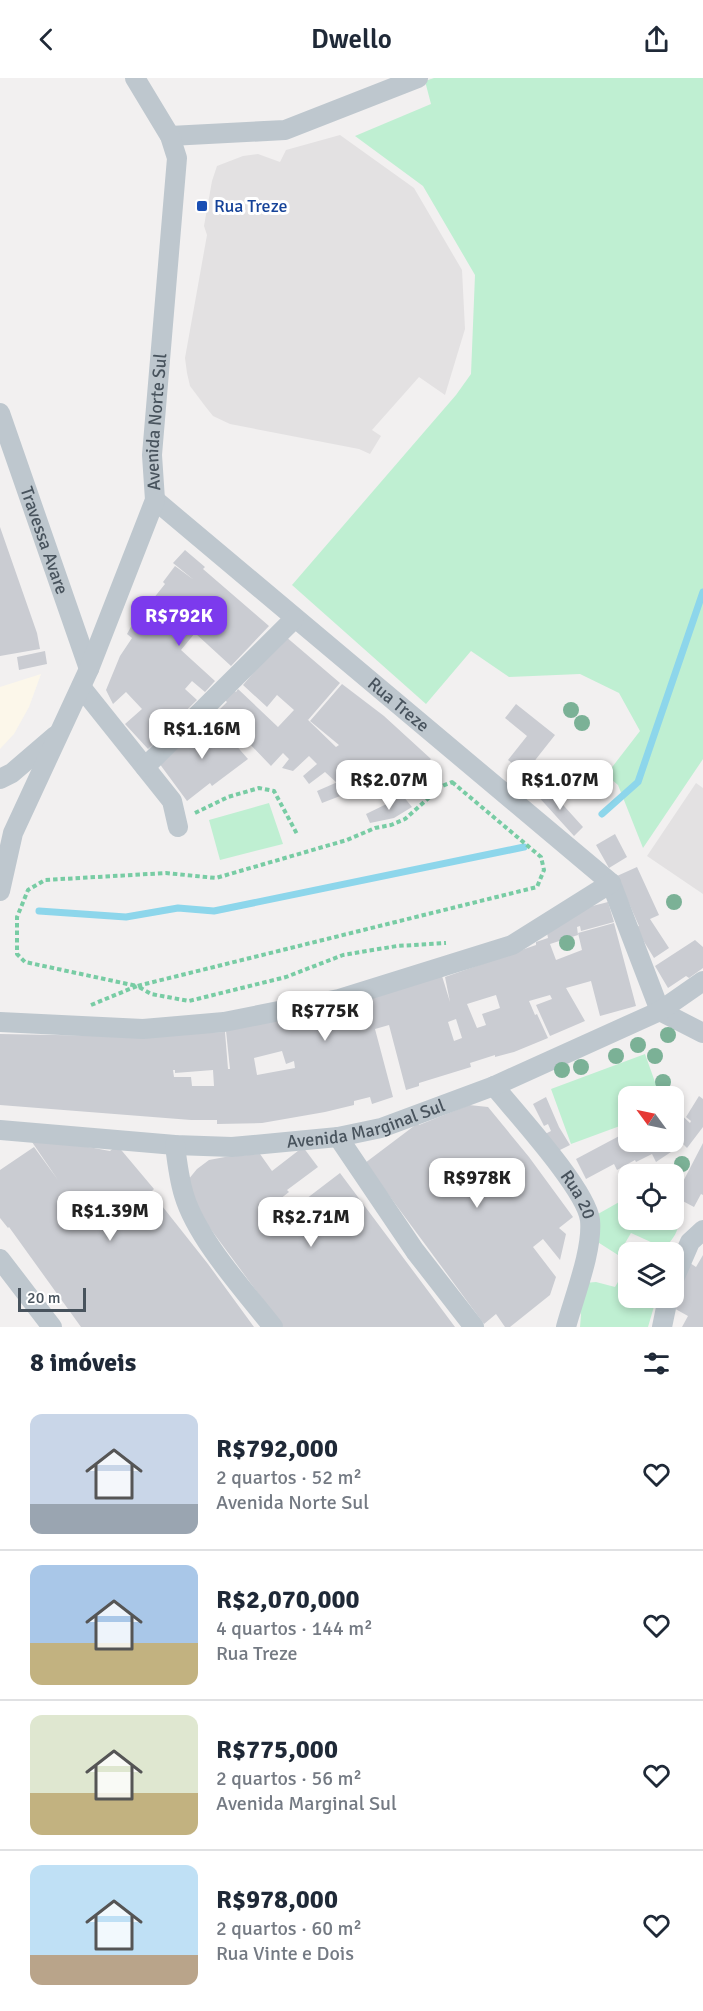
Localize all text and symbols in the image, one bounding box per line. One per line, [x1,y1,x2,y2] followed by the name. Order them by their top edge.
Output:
[30,23,63,56] icon: back
[311,23,392,56] text: Dwello
[640,23,673,56] icon: share
[214,195,287,217] place label: Rua Treze
[195,199,209,213] marker: Rua Treze
[141,352,172,491] street label: Avenida Norte Sul
[15,484,73,597] street label: Travessa Avare
[130,596,228,647] pin: R$792K
[145,603,213,628] text: R$792K
[363,672,434,737] street label: Rua Treze
[147,709,257,760] pin: R$1.16M
[163,716,241,741] text: R$1.16M
[334,760,444,811] pin: R$2.07M
[505,760,615,811] pin: R$1.07M
[350,767,428,792] text: R$2.07M
[521,767,599,792] text: R$1.07M
[276,991,374,1042] pin: R$775K
[291,998,359,1023] text: R$775K
[618,1086,684,1152] north arrow
[618,1086,684,1308] map controls
[286,1094,448,1153] street label: Avenida Marginal Sul
[428,1158,526,1209] pin: R$978K
[618,1164,684,1230] button: locate
[443,1165,511,1190] text: R$978K
[556,1166,601,1222] street label: Rua 20
[55,1191,165,1242] pin: R$1.39M
[256,1197,366,1248] pin: R$2.71M
[71,1198,149,1223] text: R$1.39M
[272,1204,350,1229] text: R$2.71M
[618,1242,684,1308] button: layers
[18,1285,86,1312] scale bar
[27,1288,61,1308] text: 20 m
[30,1347,136,1379] text: 8 imóveis
[640,1347,673,1380] icon: filters
[216,1433,338,1465] text: R$792,000
[78,1438,150,1510] icon: home
[640,1458,673,1491] icon: heart
[216,1465,362,1490] text: 2 quartos · 52 m²
[216,1490,369,1515] text: Avenida Norte Sul
[216,1584,360,1616] text: R$2,070,000
[78,1589,150,1661] icon: home
[640,1609,673,1642] icon: heart
[216,1616,373,1641] text: 4 quartos · 144 m²
[216,1641,298,1666] text: Rua Treze
[216,1734,338,1766] text: R$775,000
[78,1739,150,1811] icon: home
[640,1759,673,1792] icon: heart
[216,1766,362,1791] text: 2 quartos · 56 m²
[216,1791,397,1816] text: Avenida Marginal Sul
[216,1884,338,1916] text: R$978,000
[78,1889,150,1961] icon: home
[640,1909,673,1942] icon: heart
[216,1916,362,1941] text: 2 quartos · 60 m²
[216,1941,354,1966] text: Rua Vinte e Dois

